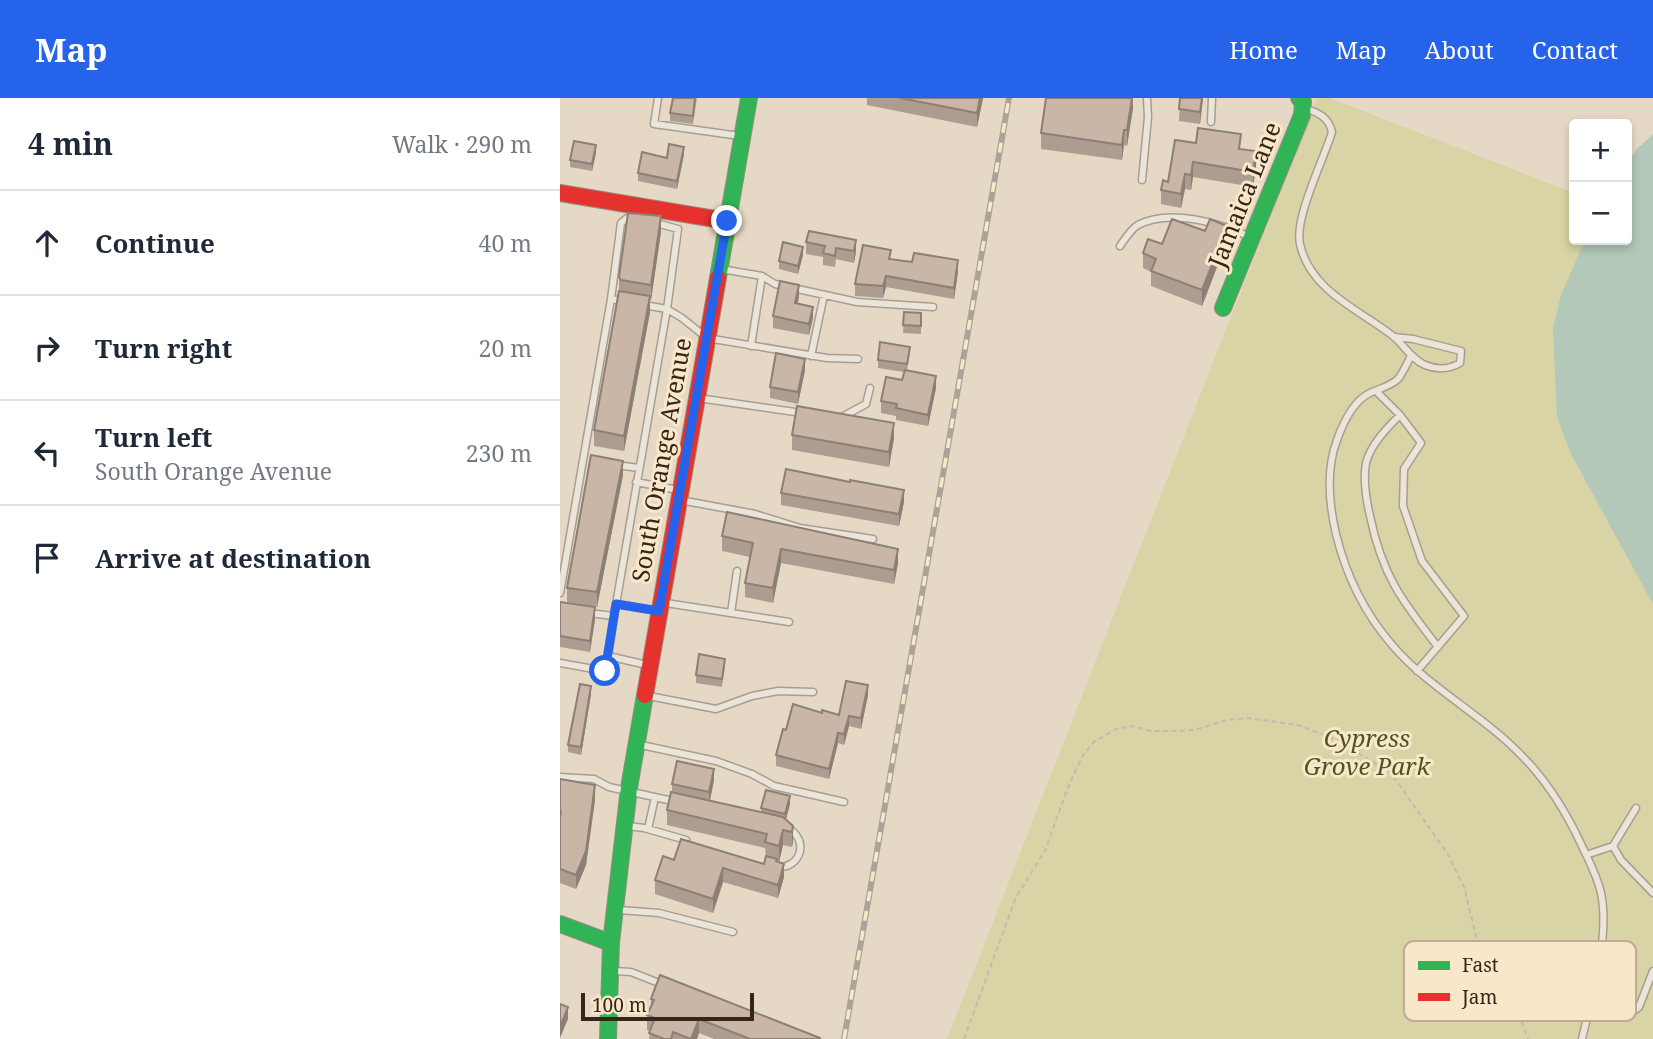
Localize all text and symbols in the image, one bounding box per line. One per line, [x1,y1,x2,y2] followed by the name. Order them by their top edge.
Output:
[35,27,108,72] text: Map
[1229,33,1298,66] text: Home
[1336,33,1387,66] text: Map
[1425,33,1494,66] text: About
[1532,33,1618,66] text: Contact
[1199,117,1288,273] street label: Jamaica Lane
[1569,119,1632,245] map controls
[1569,119,1632,182] button: +
[28,123,113,164] text: 4 min
[392,128,532,160] text: Walk · 290 m
[1569,182,1632,245] button: −
[711,205,742,236] route end
[28,224,66,262] icon: ahead
[95,225,215,261] text: Continue
[479,227,532,259] text: 40 m
[28,329,66,367] icon: right
[95,330,232,366] text: Turn right
[479,332,532,364] text: 20 m
[623,335,698,584] street label: South Orange Avenue
[95,419,212,455] text: Turn left
[28,434,66,472] icon: left
[466,437,532,469] text: 230 m
[95,455,332,487] text: South Orange Avenue
[28,539,66,577] icon: arrive
[95,540,371,576] text: Arrive at destination
[589,655,620,686] route start
[1304,721,1431,782] park label: Cypress Grove Park
[1404,941,1636,1021] legend
[1462,952,1499,978] text: Fast
[1461,984,1497,1010] text: Jam
[581,990,754,1022] scale bar
[592,992,647,1018] text: 100 m

